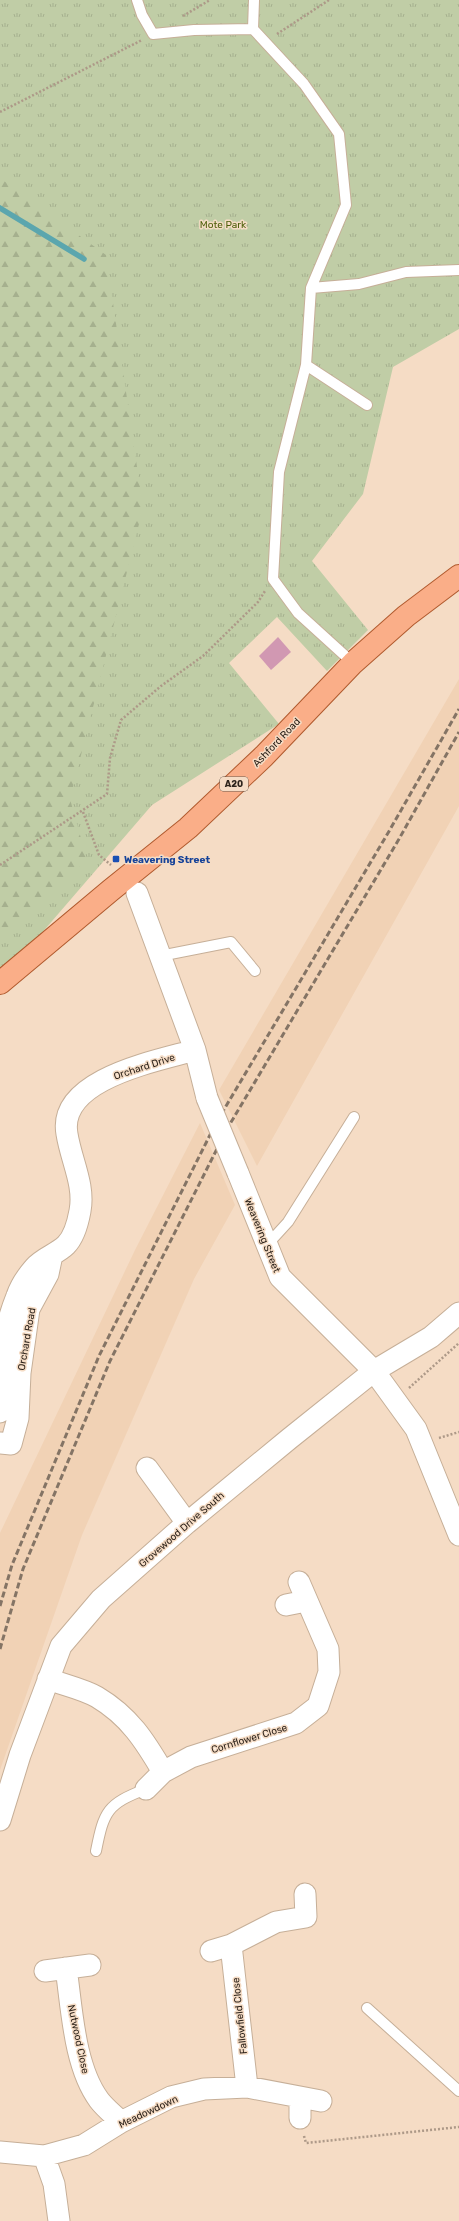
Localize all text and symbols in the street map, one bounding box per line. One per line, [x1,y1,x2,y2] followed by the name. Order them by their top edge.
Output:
[200,219,247,231] park label: Mote Park
[250,716,303,770] street label: Ashford Road
[220,777,248,791] road number: A20
[111,854,121,864] marker: Weavering Street
[124,854,210,866] place label: Weavering Street
[112,1051,177,1083] street label: Orchard Drive
[242,1196,283,1275] street label: Weavering Street
[16,1307,38,1371] street label: Orchard Road
[137,1489,227,1570] street label: Grovewood Drive South
[210,1722,289,1756] street label: Cornflower Close
[230,1977,250,2055] street label: Fallowfield Close
[65,2004,91,2075] street label: Nutwood Close
[117,2093,180,2131] street label: Meadowdown

